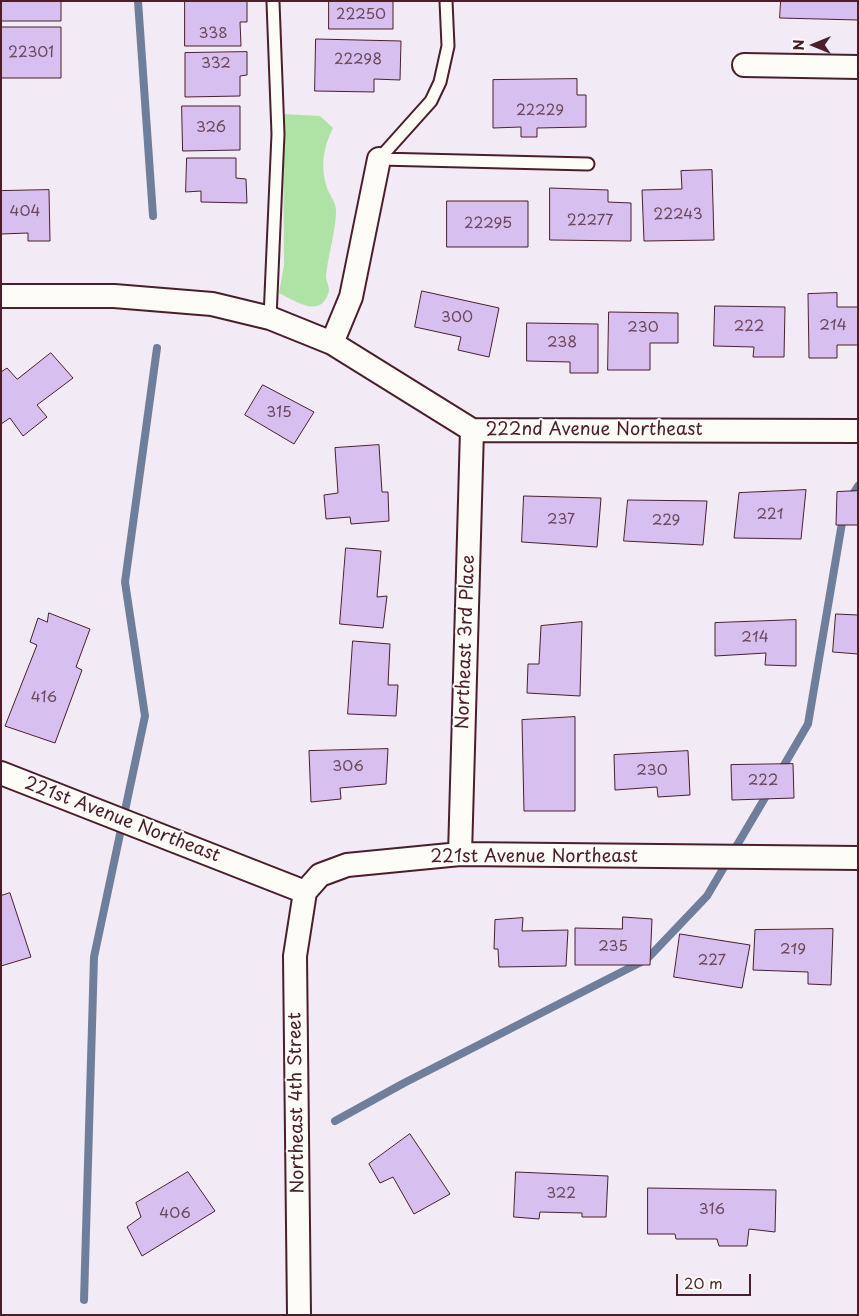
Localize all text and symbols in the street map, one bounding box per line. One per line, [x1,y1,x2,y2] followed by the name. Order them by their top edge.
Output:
[336,6,386,24] house number: 22250
[789,20,839,70] north arrow
[198,25,228,43] house number: 338
[788,39,809,51] text: N
[8,44,54,62] house number: 22301
[334,51,382,69] house number: 22298
[201,55,231,73] house number: 332
[516,102,564,120] house number: 22229
[196,119,226,137] house number: 326
[10,203,40,221] house number: 404
[653,206,703,224] house number: 22243
[567,212,613,230] house number: 22277
[464,215,512,233] house number: 22295
[441,309,473,327] house number: 300
[819,317,847,335] house number: 214
[734,318,764,336] house number: 222
[627,319,659,337] house number: 230
[547,334,577,352] house number: 238
[266,404,292,422] house number: 315
[485,419,703,441] street label: 222nd Avenue Northeast
[757,506,783,524] house number: 221
[547,511,575,529] house number: 237
[652,512,680,530] house number: 229
[452,554,480,730] street label: Northeast 3rd Place
[741,629,769,647] house number: 214
[31,689,57,707] house number: 416
[332,758,364,776] house number: 306
[636,762,668,780] house number: 230
[748,772,778,790] house number: 222
[21,773,223,867] street label: 221st Avenue Northeast
[430,846,638,868] street label: 221st Avenue Northeast
[598,938,628,956] house number: 235
[780,941,806,959] house number: 219
[698,952,726,970] house number: 227
[285,1012,309,1194] street label: Northeast 4th Street
[546,1185,576,1203] house number: 322
[699,1201,725,1219] house number: 316
[159,1205,191,1223] house number: 406
[679,1264,754,1296] scale bar
[684,1271,723,1294] text: 20 m

